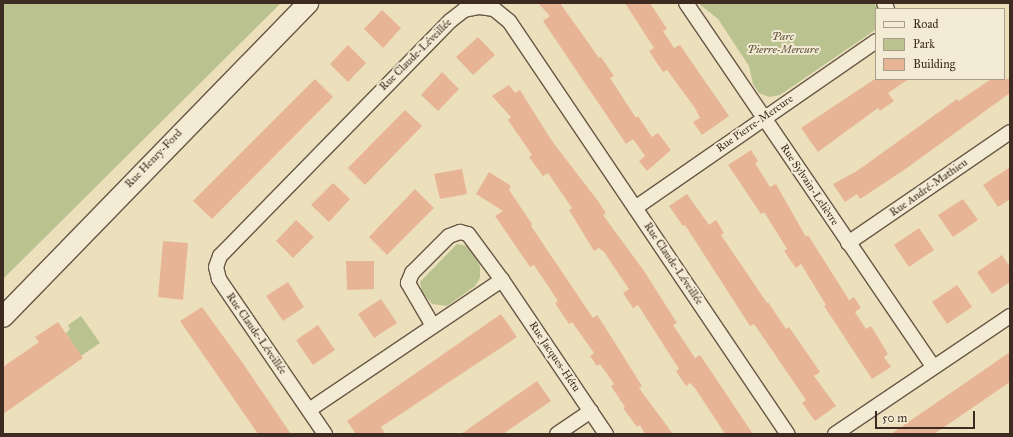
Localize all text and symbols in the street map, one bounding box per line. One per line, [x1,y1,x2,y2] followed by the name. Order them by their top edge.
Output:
[875,8,1005,80] legend
[377,16,455,94] street label: Rue Claude-Léveillée
[913,17,939,31] text: Road
[747,31,819,57] park label: Parc Pierre-Mercure
[913,37,935,51] text: Park
[913,57,955,71] text: Building
[714,93,796,155] street label: Rue Pierre-Mercure
[123,127,185,191] street label: Rue Henry-Ford
[777,142,841,228] street label: Rue Sylvain-Lelièvre
[888,156,970,220] street label: Rue André-Mathieu
[641,220,705,308] street label: Rue Claude-Léveillée
[223,291,289,377] street label: Rue Claude-Léveillée
[526,319,582,395] street label: Rue Jacques-Hétu
[877,403,977,429] scale bar
[882,411,907,425] text: 50 m

